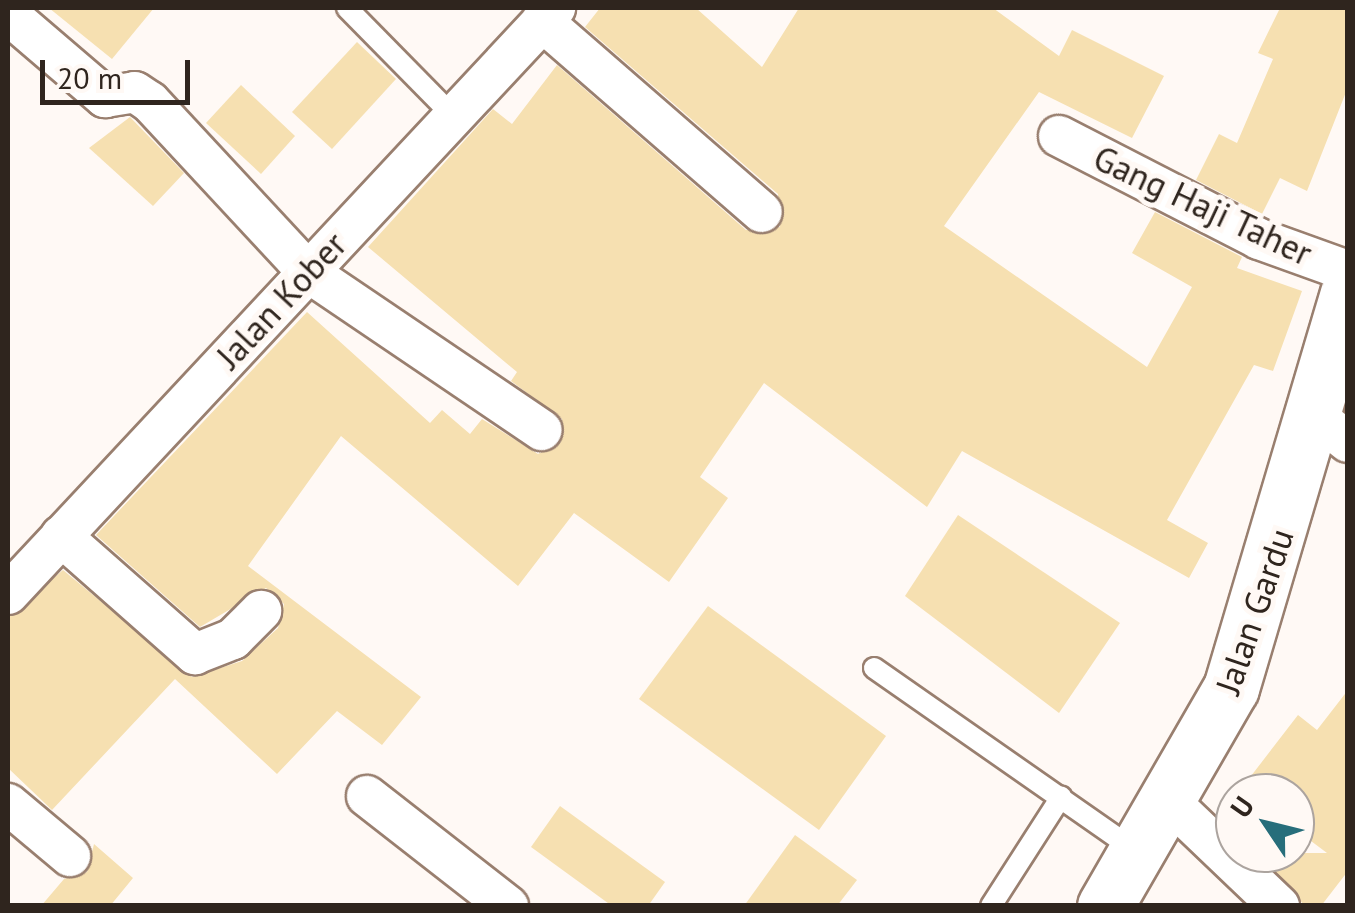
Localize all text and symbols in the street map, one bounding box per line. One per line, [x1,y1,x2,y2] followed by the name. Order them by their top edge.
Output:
[45,40,195,102] scale bar
[57,58,122,97] text: 20 m
[1087,136,1319,274] street label: Gang Haji Taher
[207,223,355,377] street label: Jalan Kober
[1206,523,1302,699] street label: Jalan Gardu
[1215,773,1315,873] north arrow
[1221,789,1262,824] text: U

